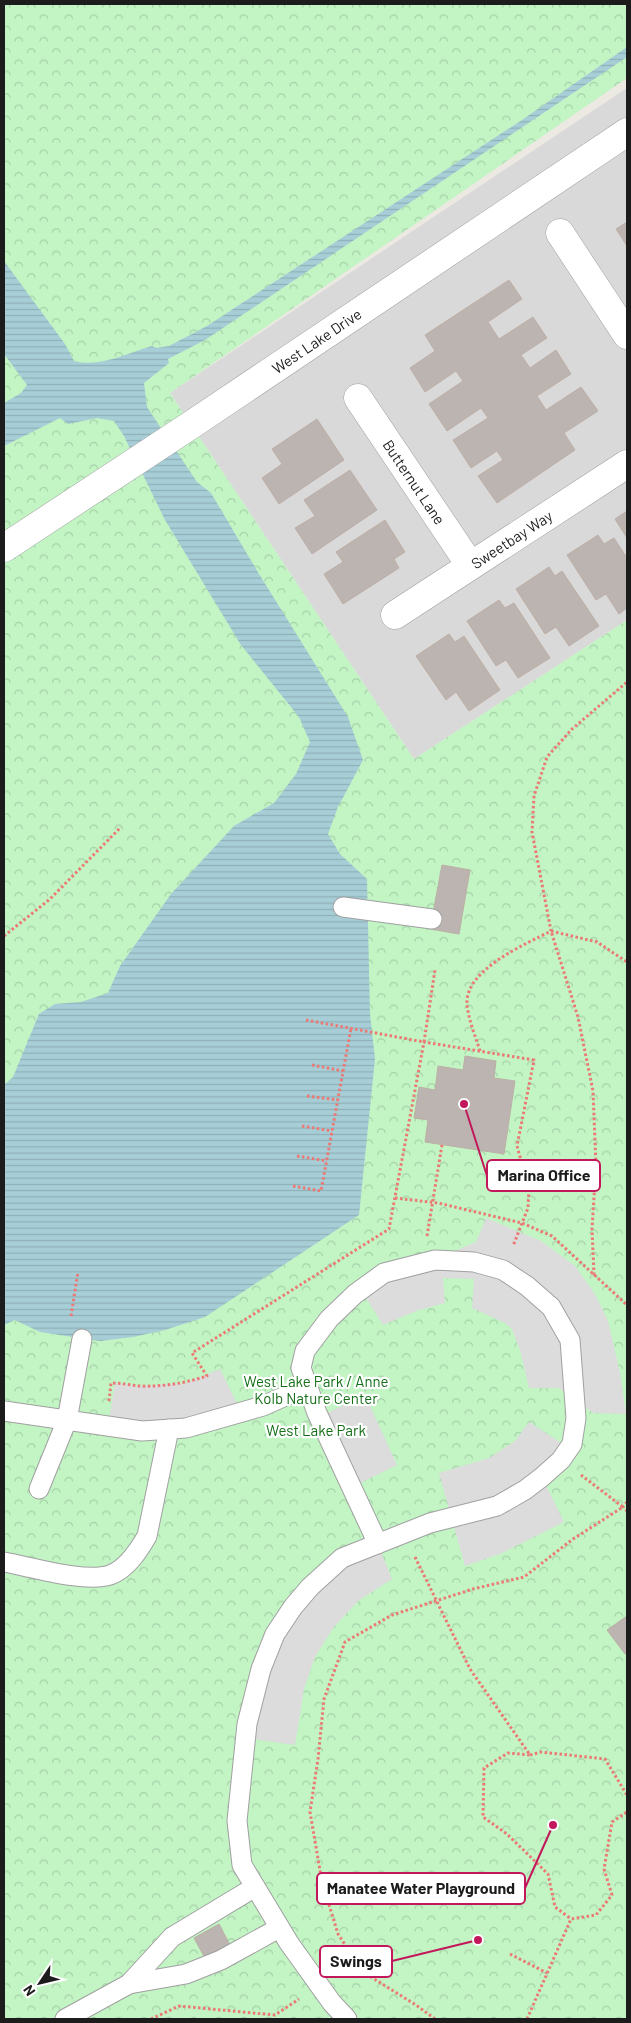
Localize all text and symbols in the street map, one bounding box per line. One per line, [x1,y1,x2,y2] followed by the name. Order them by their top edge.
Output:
[268,304,365,377] street label: West Lake Drive
[379,436,449,528] street label: Butternut Lane
[467,506,556,572] street label: Sweetbay Way
[487,1160,600,1191] callout: Marina Office
[497,1165,591,1184] text: Marina Office
[243,1372,389,1407] park label: West Lake Park / Anne Kolb Nature Center
[266,1421,366,1439] park label: West Lake Park
[317,1873,525,1904] callout: Manatee Water Playground
[327,1878,515,1897] text: Manatee Water Playground
[320,1946,392,1977] callout: Swings
[330,1951,382,1970] text: Swings
[15,1958,65,2008] north arrow
[19,1982,39,1999] text: N

